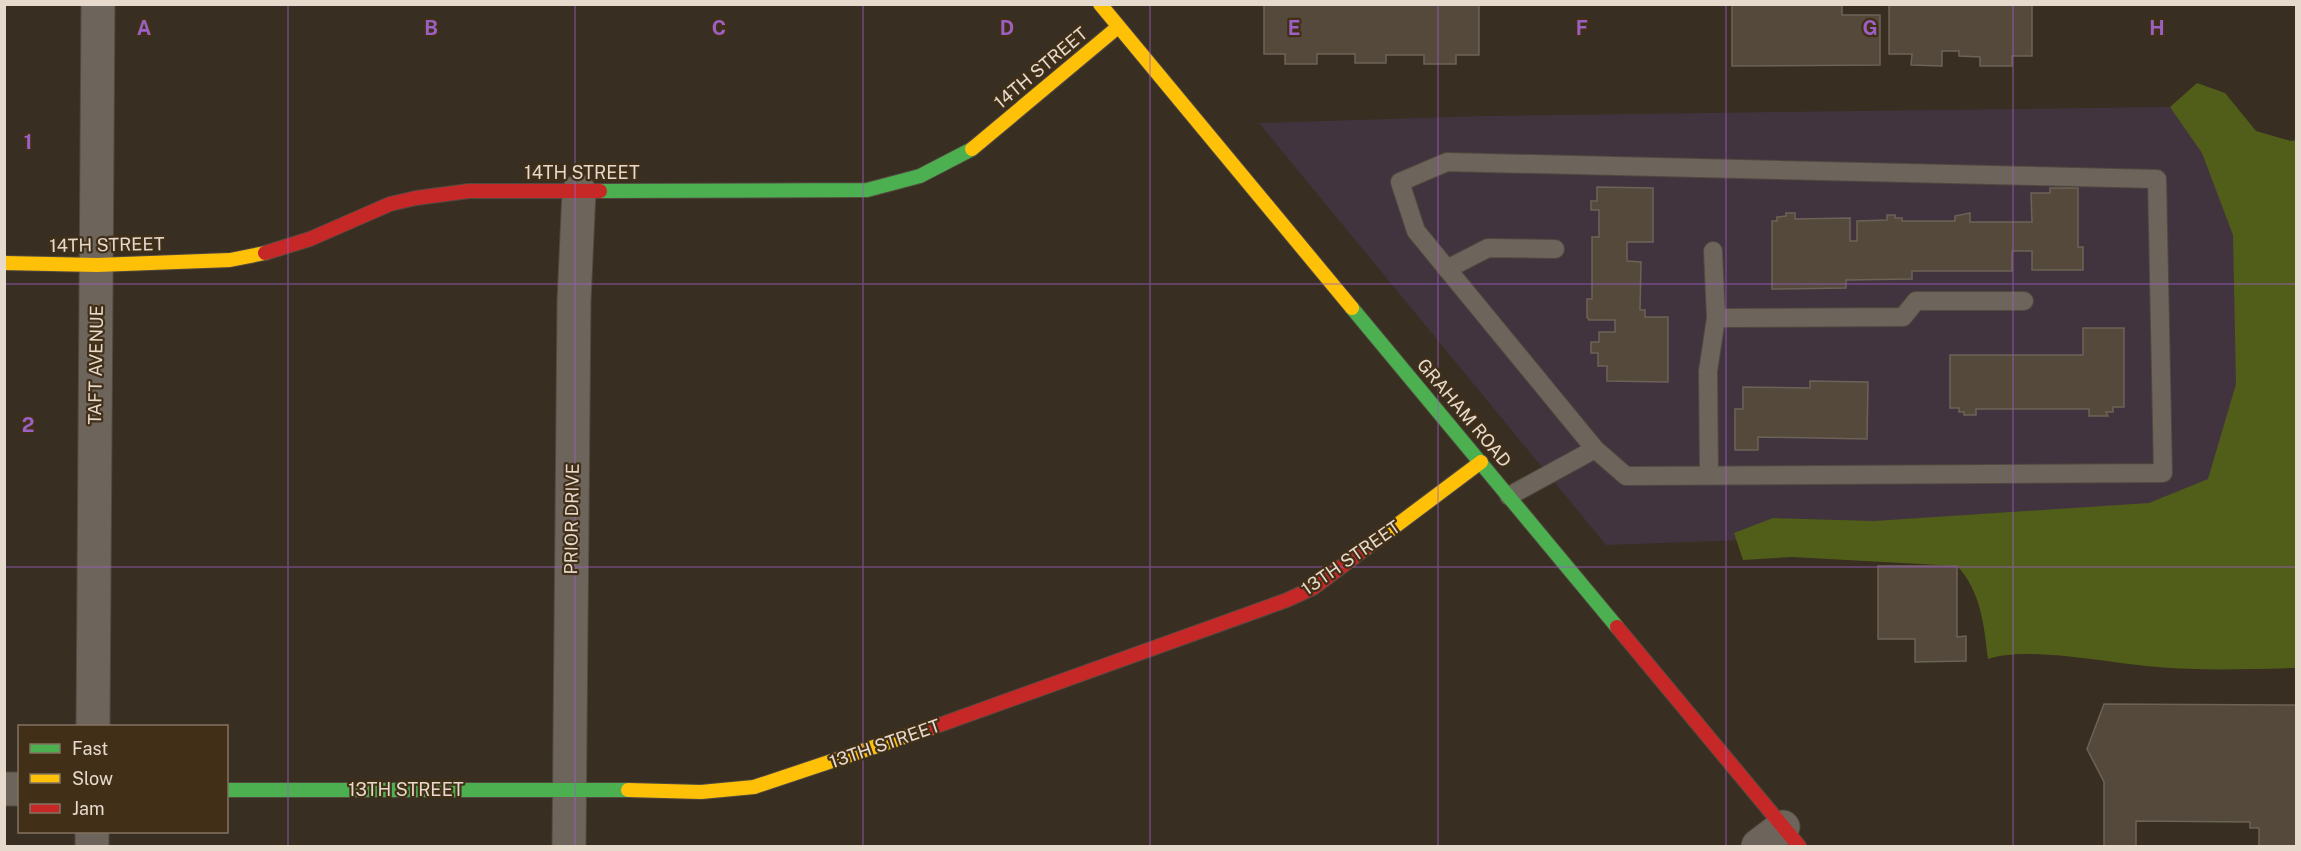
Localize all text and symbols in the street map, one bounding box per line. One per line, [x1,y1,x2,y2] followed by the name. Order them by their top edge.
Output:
[137,16,151,40] text: A
[424,16,438,40] text: B
[712,16,726,40] text: C
[1000,16,1014,40] text: D
[1288,16,1300,40] text: E
[1576,16,1588,40] text: F
[1862,16,1878,40] text: G
[2149,16,2165,40] text: H
[990,22,1092,113] street label: 14TH STREET
[24,130,32,154] text: 1
[524,162,640,183] street label: 14TH STREET
[49,233,165,256] street label: 14TH STREET
[84,305,107,425] street label: TAFT AVENUE
[1413,354,1516,471] street label: GRAHAM ROAD
[22,413,34,437] text: 2
[560,463,583,575] street label: PRIOR DRIVE
[1297,516,1404,599] street label: 13TH STREET
[827,715,943,772] street label: 13TH STREET
[18,725,228,833] legend
[72,738,108,759] text: Fast
[72,768,113,789] text: Slow
[348,779,464,800] street label: 13TH STREET
[72,798,105,819] text: Jam

